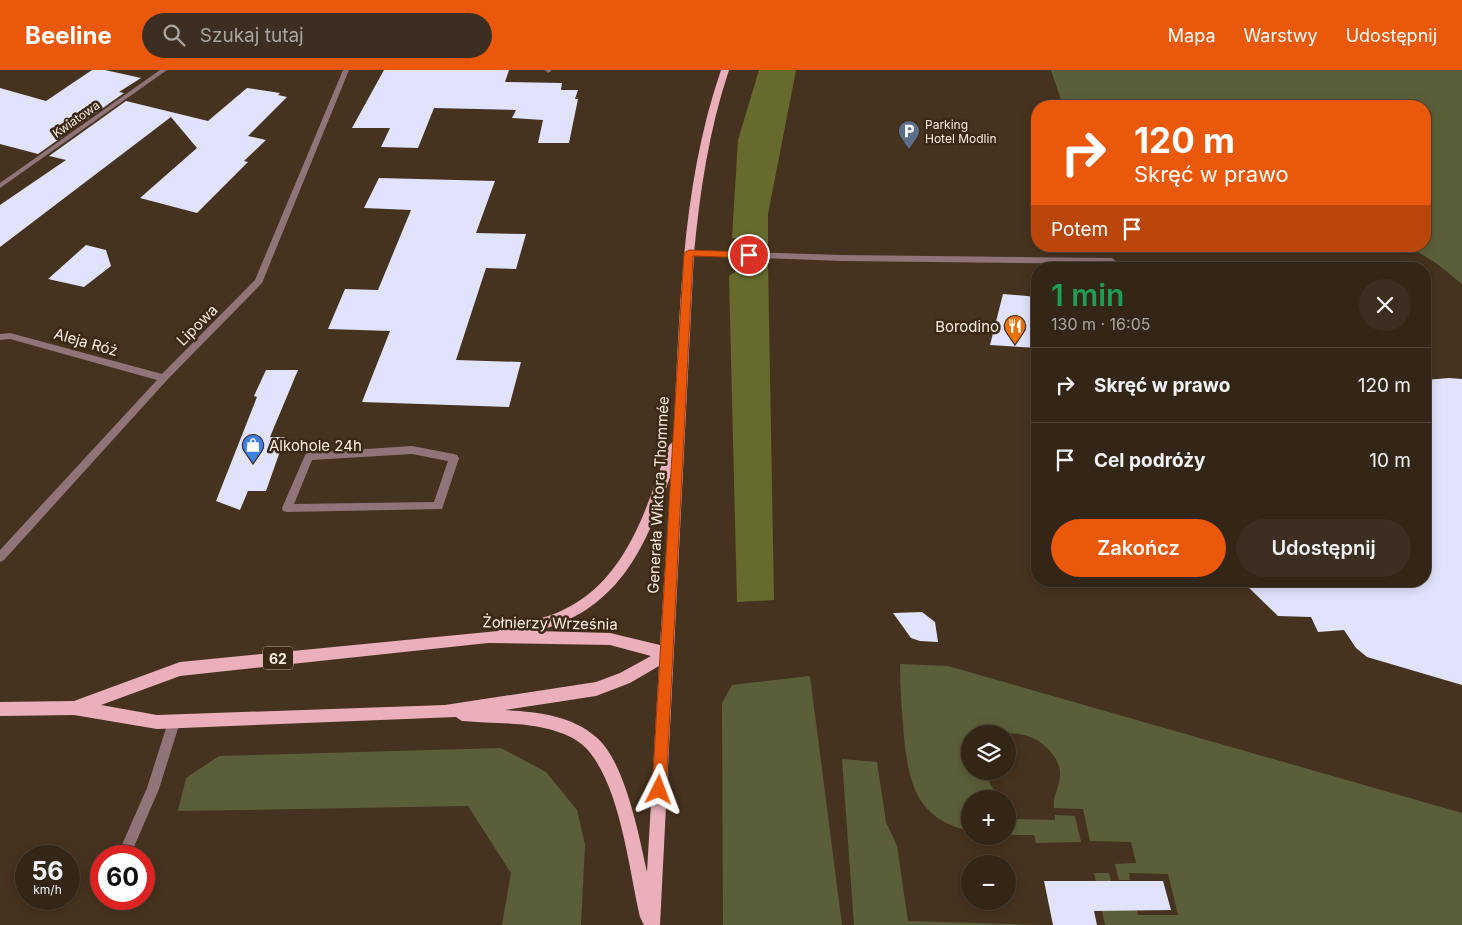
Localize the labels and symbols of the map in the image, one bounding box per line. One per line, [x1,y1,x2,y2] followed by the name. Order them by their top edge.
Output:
[50,97,102,141] street label: Kwiatowa
[925,117,996,146] place label: Parking Hotel Modlin
[897,119,921,150] parking icon: Parking Hotel Modlin
[728,234,770,276] pin
[172,300,222,350] street label: Lipowa
[1003,314,1027,345] restaurant icon: Borodino
[935,317,999,336] place label: Borodino
[52,324,120,360] street label: Aleja Róż
[643,396,673,594] street label: Generała Wiktora Thommée
[241,433,265,464] shop icon: Alkohole 24h
[269,436,362,455] place label: Alkohole 24h
[482,612,618,634] street label: Żołnierzy Września
[263,646,293,670] road number: 62
[632,763,684,815] position arrow
[90,845,155,910] speed limit sign: 60

